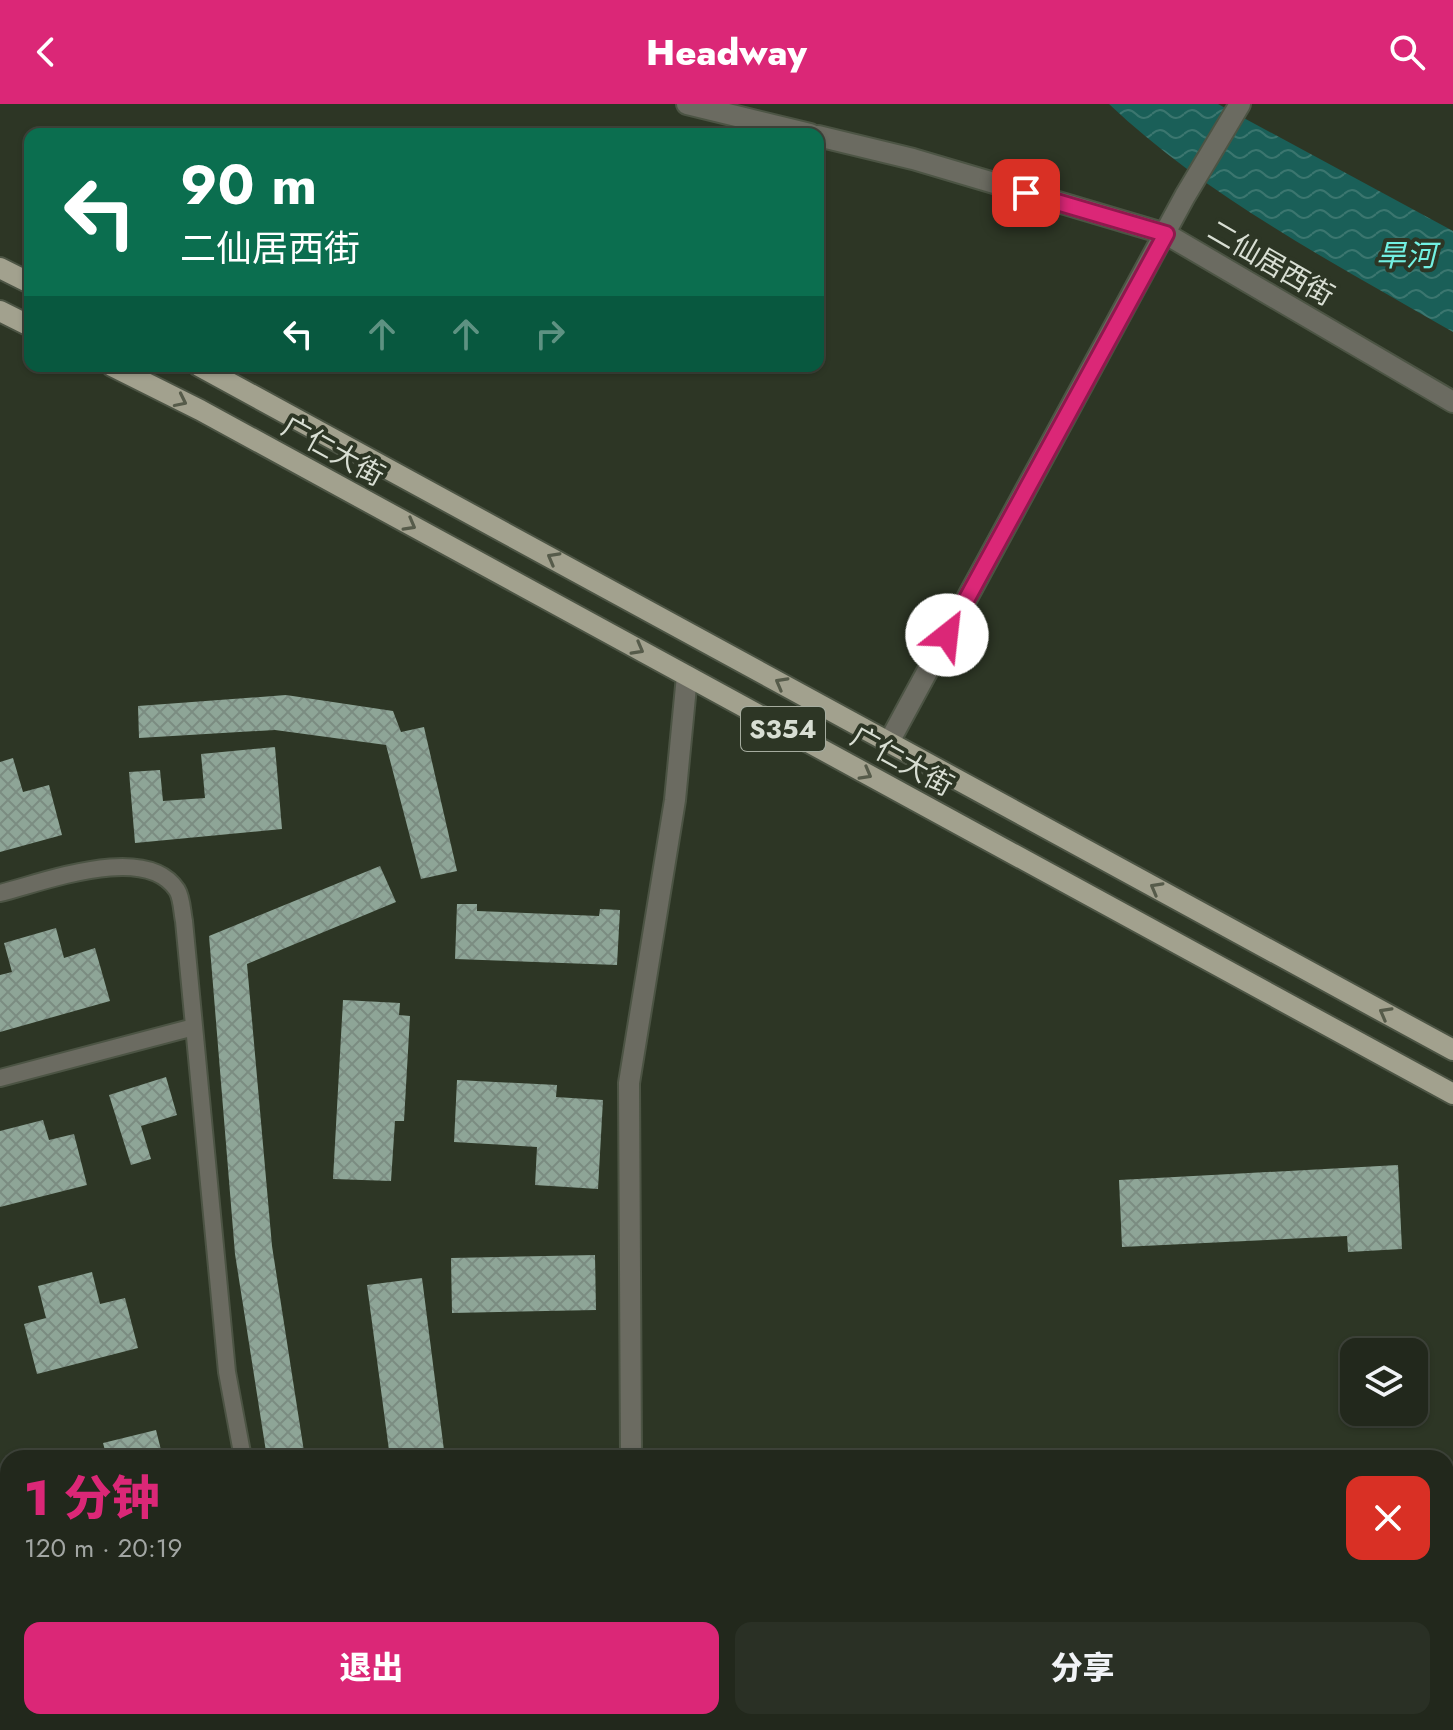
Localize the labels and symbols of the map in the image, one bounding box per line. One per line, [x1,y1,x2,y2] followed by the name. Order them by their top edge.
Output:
[992,159,1060,227] pin
[1200,210,1342,316] street label: 二仙居西街
[1376,234,1441,277] water label: 旱河
[173,391,188,406] one-way arrow
[274,406,392,496] street label: 广仁大街
[402,515,416,530] one-way arrow
[547,552,561,568] one-way arrow
[905,593,989,677] position arrow
[630,640,644,655] one-way arrow
[775,677,789,692] one-way arrow
[741,707,825,751] road number: S354
[843,716,961,806] street label: 广仁大街
[858,764,872,780] one-way arrow
[1151,882,1165,898] one-way arrow
[1378,1007,1393,1022] one-way arrow

